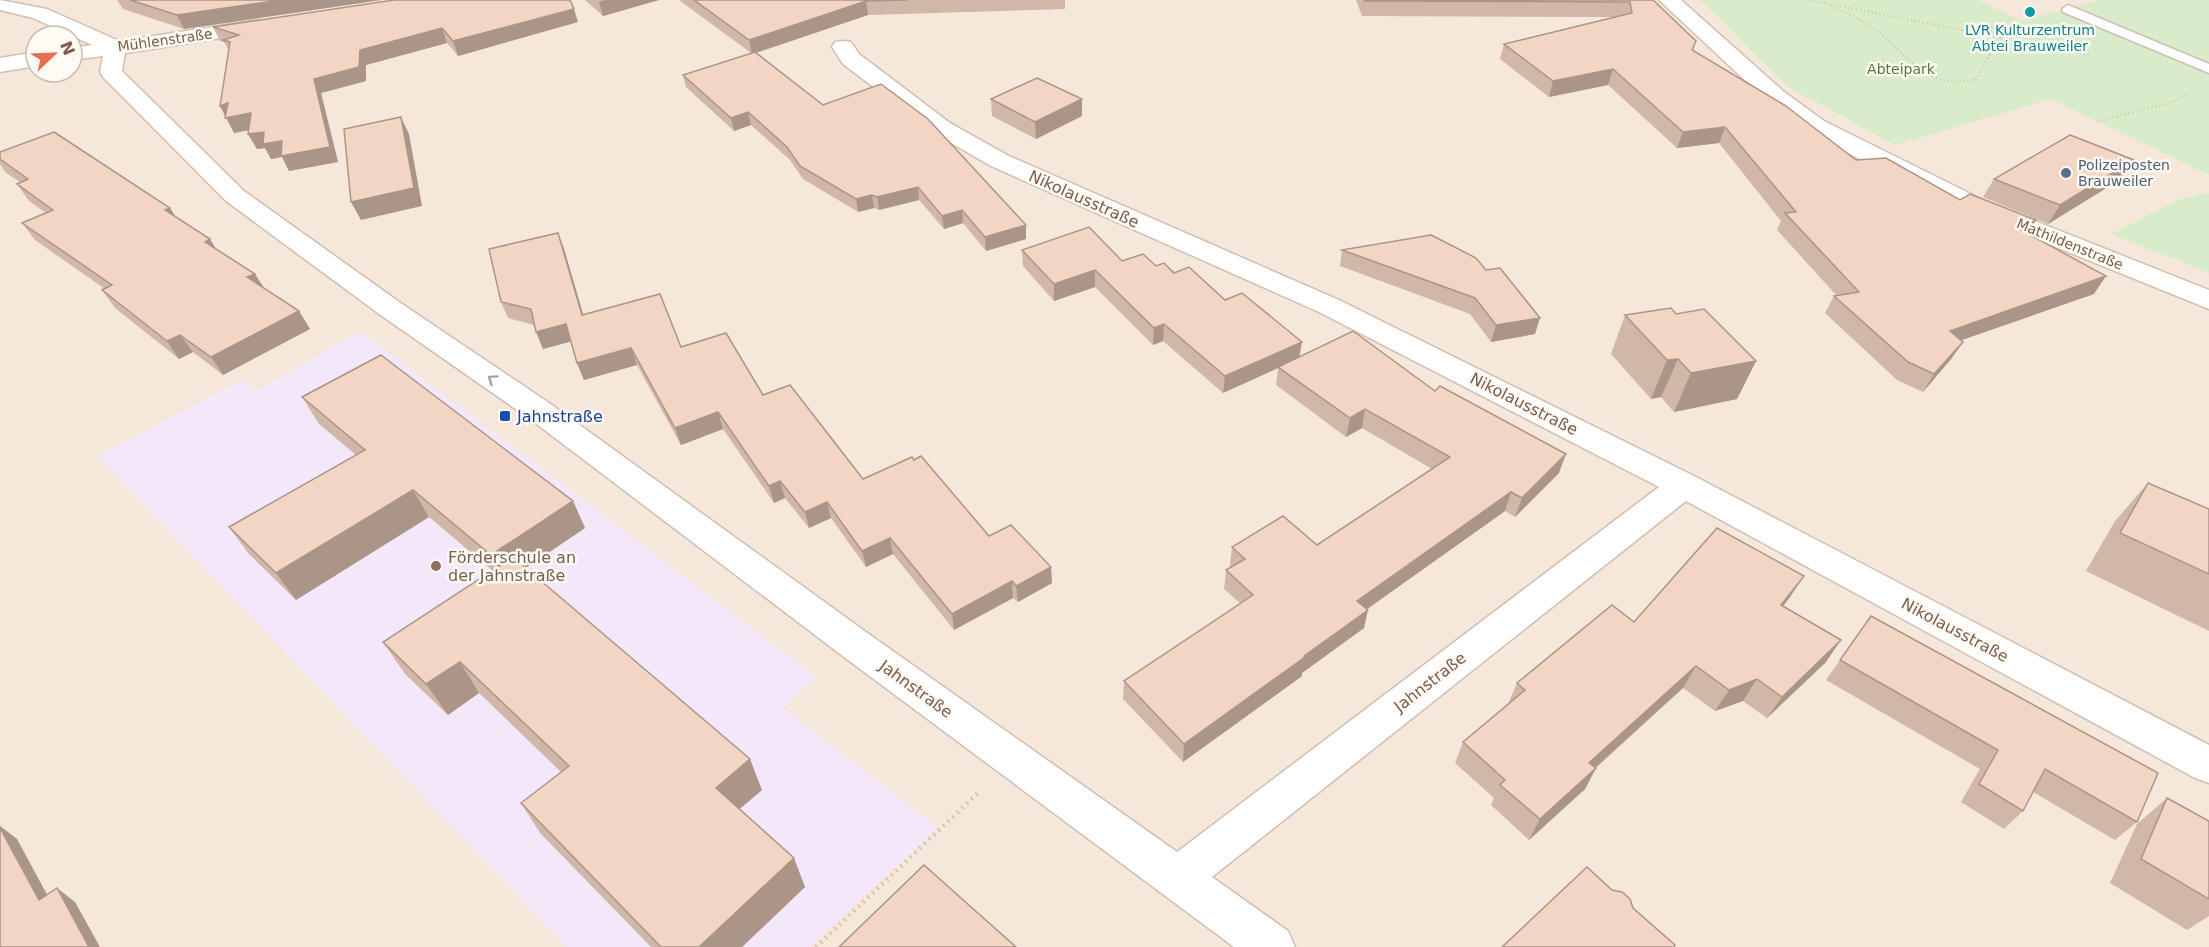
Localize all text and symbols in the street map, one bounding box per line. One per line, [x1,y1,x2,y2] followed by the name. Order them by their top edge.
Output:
[2023,5,2037,19] marker: LVR Kulturzentrum Abtei Brauweiler
[1965,22,2095,54] place label: LVR Kulturzentrum Abtei Brauweiler
[24,24,84,84] north arrow
[116,25,214,55] street label: Mühlenstraße
[56,38,79,58] text: N
[1867,61,1936,77] park label: Abteipark
[2078,157,2170,189] place label: Polizeiposten Brauweiler
[1026,166,1142,232] street label: Nikolausstraße
[2059,166,2073,180] marker: Polizeiposten Brauweiler
[2014,215,2126,273] street label: Mathildenstraße
[1467,369,1581,439] street label: Nikolausstraße
[488,375,499,386] one-way arrow
[516,407,603,426] place label: Jahnstraße
[498,409,512,423] marker: Jahnstraße
[448,548,576,585] place label: Förderschule an der Jahnstraße
[429,559,443,573] marker: Förderschule an der Jahnstraße
[1898,594,2012,666] street label: Nikolausstraße
[1390,648,1470,716] street label: Jahnstraße
[875,656,956,722] street label: Jahnstraße

